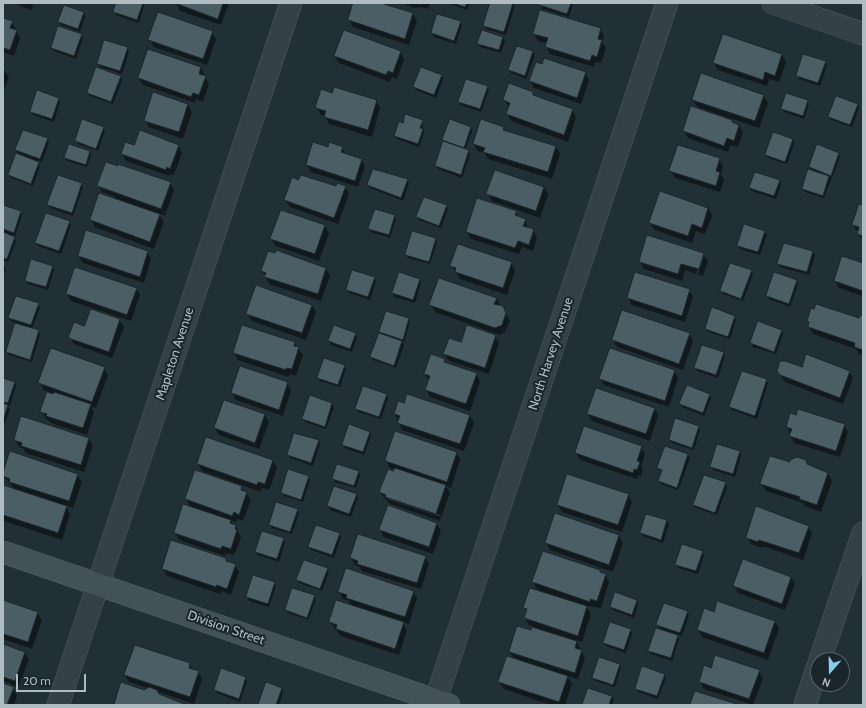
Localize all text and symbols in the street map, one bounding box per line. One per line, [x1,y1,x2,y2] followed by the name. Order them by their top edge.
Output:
[525,296,577,412] street label: North Harvey Avenue
[153,306,197,402] street label: Mapleton Avenue
[186,608,266,648] street label: Division Street
[810,652,850,692] north arrow
[18,666,88,692] scale bar
[23,673,51,688] text: 20 m
[820,674,832,690] text: N

